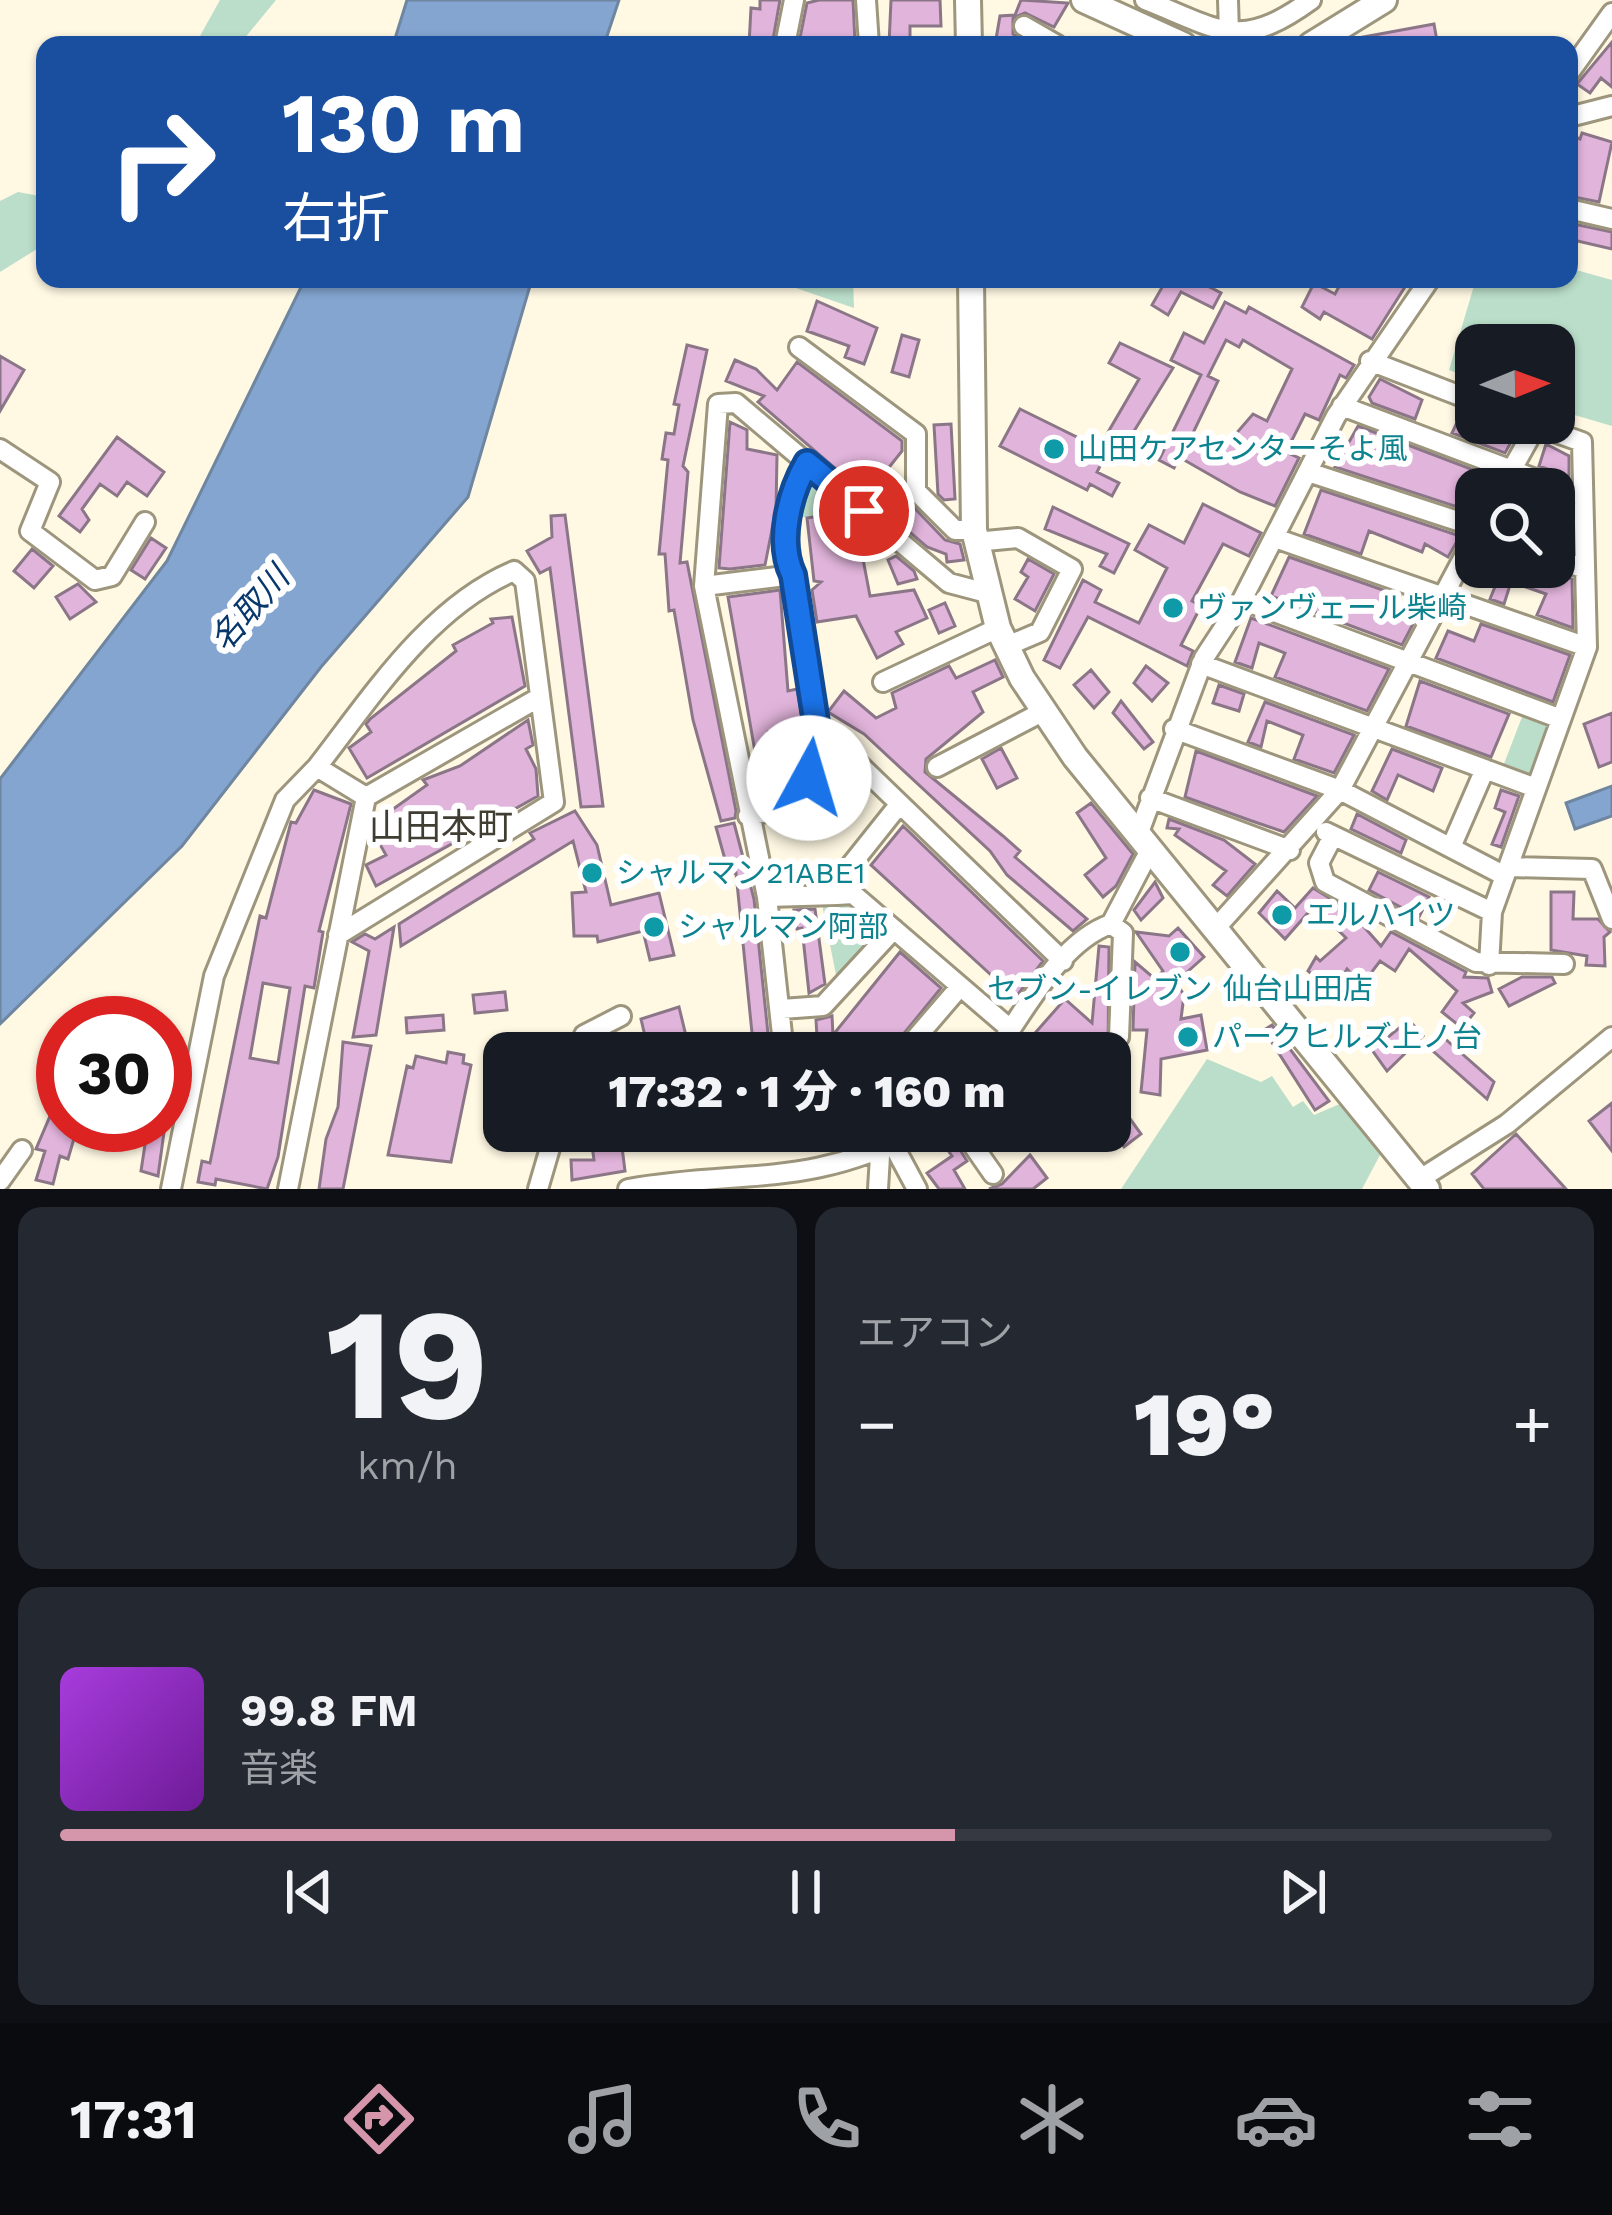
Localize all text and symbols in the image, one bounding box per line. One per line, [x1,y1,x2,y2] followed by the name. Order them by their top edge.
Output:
[282,74,525,172] text: 130 m
[84,84,240,240] icon: right
[282,187,390,250] text: 右折
[1455,324,1575,444] north arrow
[1455,324,1575,588] map controls
[1078,431,1407,466] place label: 山田ケアセンターそよ風
[1041,436,1067,462] marker: 山田ケアセンターそよ風
[813,460,915,562] pin
[1455,468,1575,588] button: search
[831,478,897,544] icon: arrive
[202,556,299,658] water label: 名取川
[1197,590,1467,625] place label: ヴァンヴェール柴崎
[1160,595,1186,621] marker: ヴァンヴェール柴崎
[746,715,872,841] position arrow
[369,806,513,848] district label: 山田本町
[616,855,865,890] place label: シャルマン21ABE1
[579,860,605,886] marker: シャルマン21ABE1
[1306,897,1455,932] place label: エルハイツ
[1269,902,1295,928] marker: エルハイツ
[678,909,888,944] place label: シャルマン阿部
[641,914,667,940] marker: シャルマン阿部
[1167,939,1193,965] marker: セブン-イレブン 仙台山田店
[987,971,1373,1006] place label: セブン-イレブン 仙台山田店
[36,996,192,1152] speed limit sign: 30
[1212,1019,1482,1054] place label: パークヒルズ上ノ台
[1175,1024,1201,1050] marker: パークヒルズ上ノ台
[608,1065,1006,1118] text: 17:32 · 1 分 · 160 m
[326,1273,489,1456] text: 19
[857,1310,1013,1355] text: エアコン
[1134,1371,1275,1477] text: 19°
[857,1386,897,1463] text: −
[1512,1386,1552,1463] text: +
[357,1443,458,1488] text: km/h
[240,1684,418,1737] text: 99.8 FM
[240,1746,318,1791] text: 音楽
[276,1859,342,1925] icon: previous
[773,1859,839,1925] icon: pause
[1270,1859,1336,1925] icon: next
[337,2077,421,2161] icon: directions
[561,2077,645,2161] icon: music
[785,2077,869,2161] icon: phone
[1010,2077,1094,2161] icon: climate
[1234,2077,1318,2161] icon: car
[1458,2077,1542,2161] icon: filters
[70,2088,197,2151] text: 17:31

